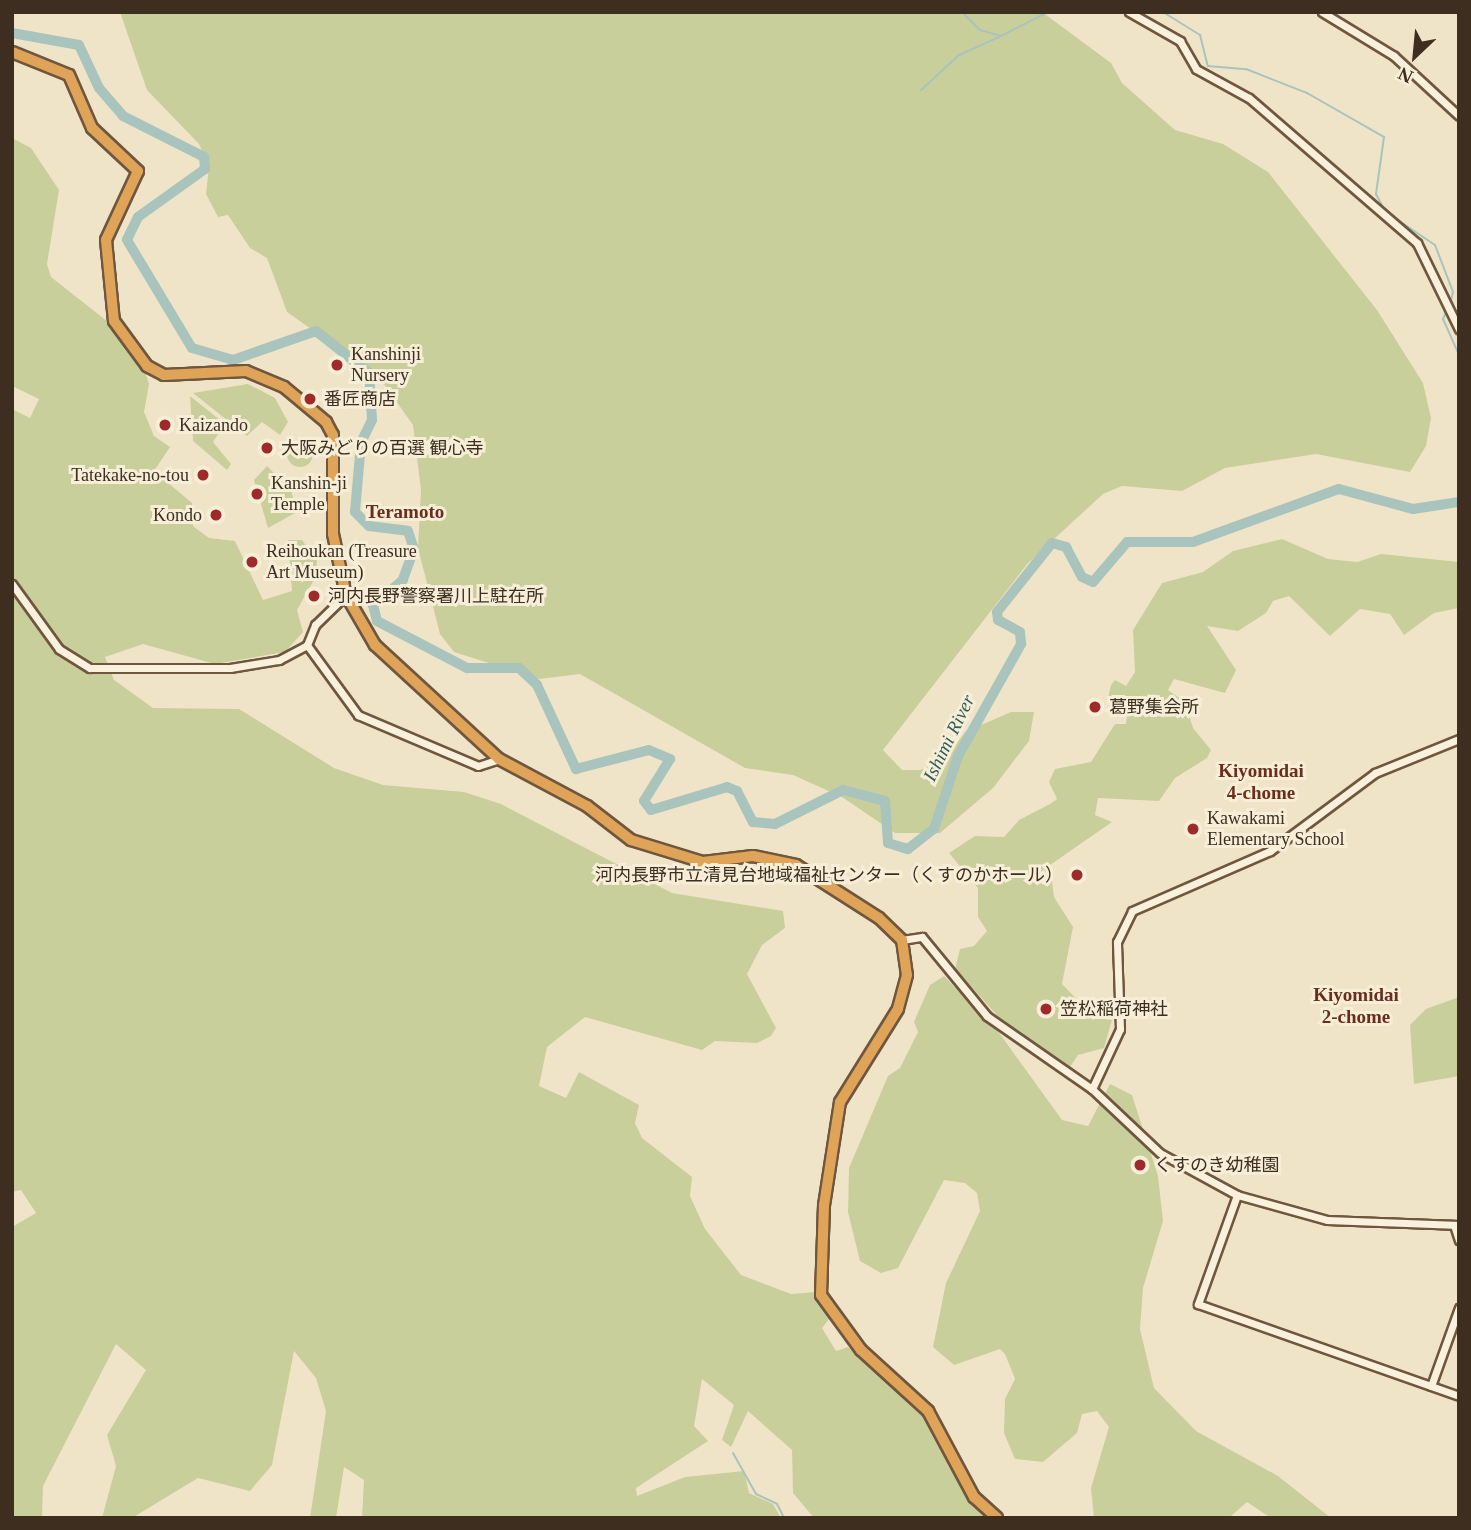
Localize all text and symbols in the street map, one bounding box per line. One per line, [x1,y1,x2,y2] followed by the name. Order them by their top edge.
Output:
[1380,21,1450,91] north arrow
[1395,63,1416,88] text: N
[351,344,421,386] place label: Kanshinji Nursery
[329,357,345,373] marker: Kanshinji Nursery
[324,388,396,410] place label: 番匠商店
[302,391,318,407] marker: 番匠商店
[179,414,248,436] place label: Kaizando
[157,417,173,433] marker: Kaizando
[281,437,483,459] place label: 大阪みどりの百選 観心寺
[259,440,275,456] marker: 大阪みどりの百選 観心寺
[71,464,189,486] place label: Tatekake-no-tou
[195,467,211,483] marker: Tatekake-no-tou
[271,473,347,516] place label: Kanshin-ji Temple
[249,486,265,502] marker: Kanshin-ji Temple
[366,501,444,523] district label: Teramoto
[153,504,202,526] place label: Kondo
[208,507,224,523] marker: Kondo
[266,541,417,584] place label: Reihoukan (Treasure Art Museum)
[244,554,260,570] marker: Reihoukan (Treasure Art Museum)
[328,585,544,607] place label: 河内長野警察署川上駐在所
[306,588,322,604] marker: 河内長野警察署川上駐在所
[918,691,980,785] water label: Ishimi River
[1109,696,1199,718] place label: 葛野集会所
[1087,699,1103,715] marker: 葛野集会所
[1218,760,1304,804] district label: Kiyomidai 4-chome
[1207,808,1344,850] place label: Kawakami Elementary School
[1185,821,1201,837] marker: Kawakami Elementary School
[595,864,1063,886] place label: 河内長野市立清見台地域福祉センター（くすのかホール）
[1069,867,1085,883] marker: 河内長野市立清見台地域福祉センター（くすのかホール）
[1313,984,1399,1028] district label: Kiyomidai 2-chome
[1060,998,1168,1020] place label: 笠松稲荷神社
[1038,1001,1054,1017] marker: 笠松稲荷神社
[1154,1154,1280,1176] place label: くすのき幼稚園
[1132,1157,1148,1173] marker: くすのき幼稚園

